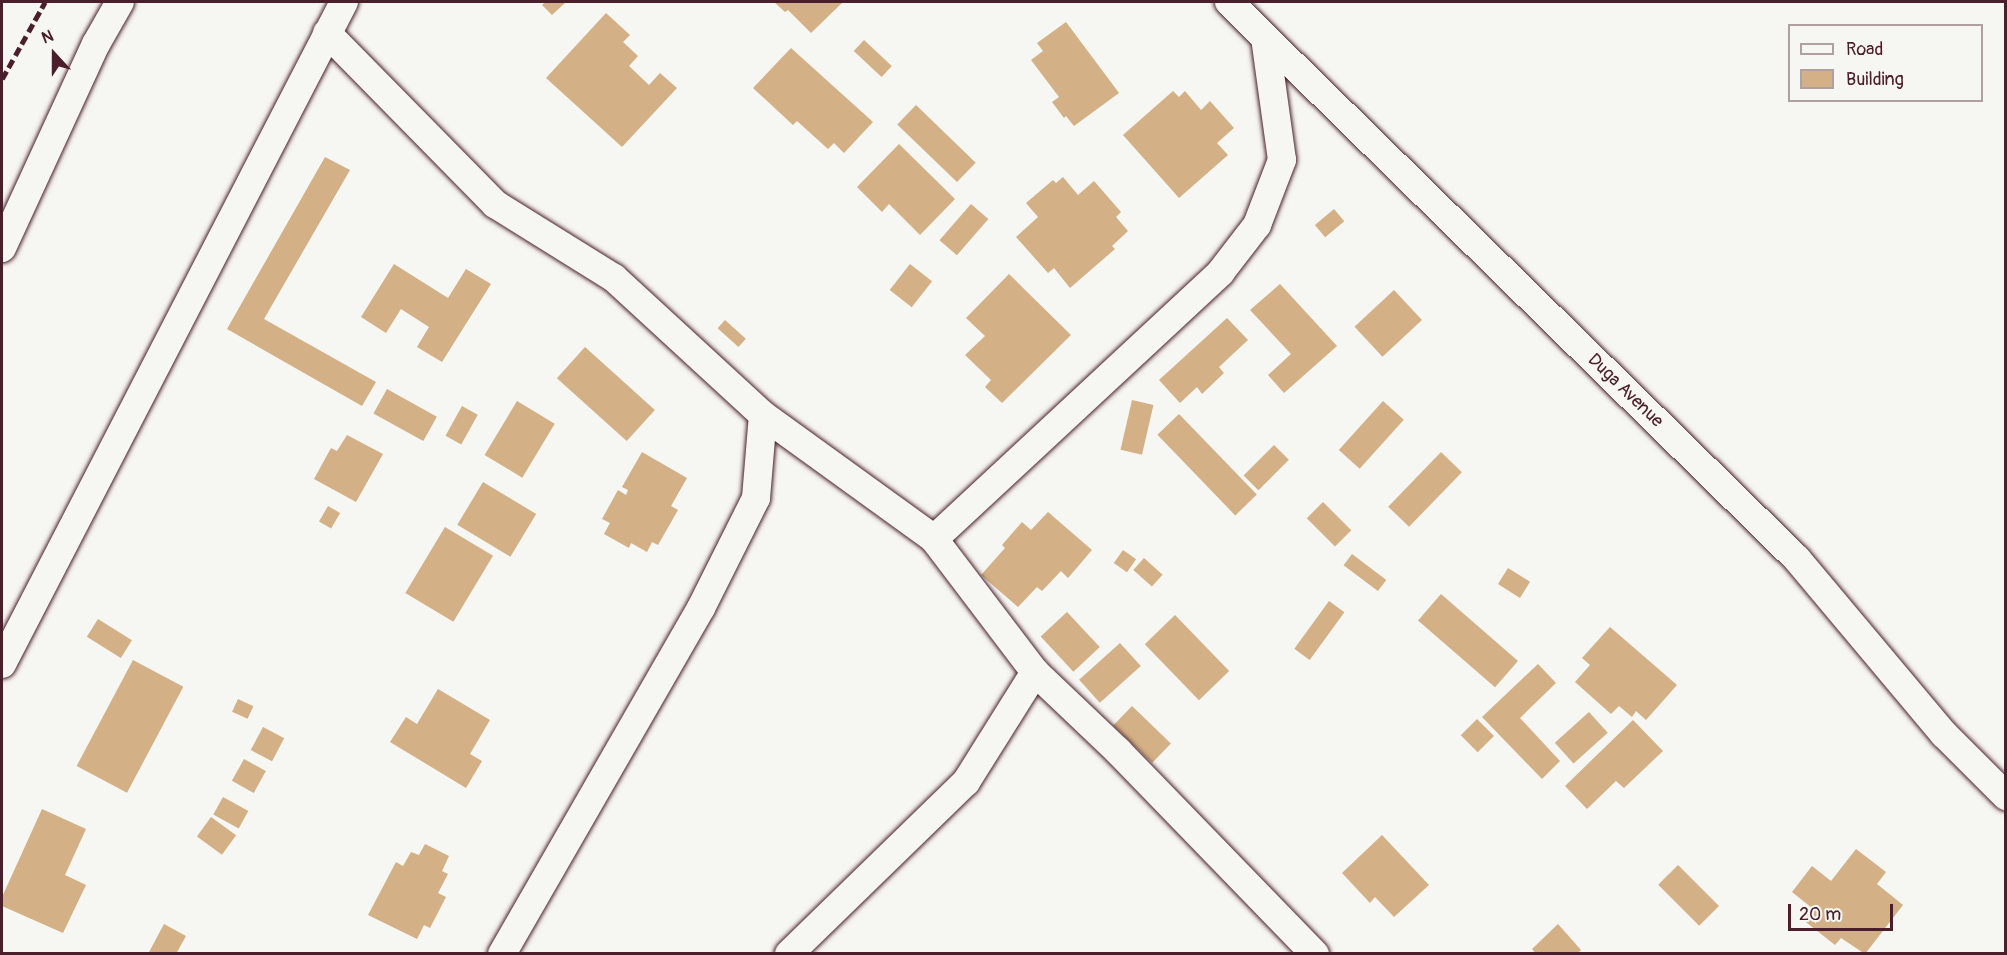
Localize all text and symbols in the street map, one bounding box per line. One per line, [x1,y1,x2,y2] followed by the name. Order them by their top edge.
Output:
[24,24,84,84] north arrow
[1788,24,1983,102] legend
[39,26,56,48] text: N
[1846,38,1883,61] text: Road
[1846,68,1904,91] text: Building
[1583,350,1667,432] street label: Duga Avenue
[1791,892,1896,930] scale bar
[1799,903,1841,926] text: 20 m

